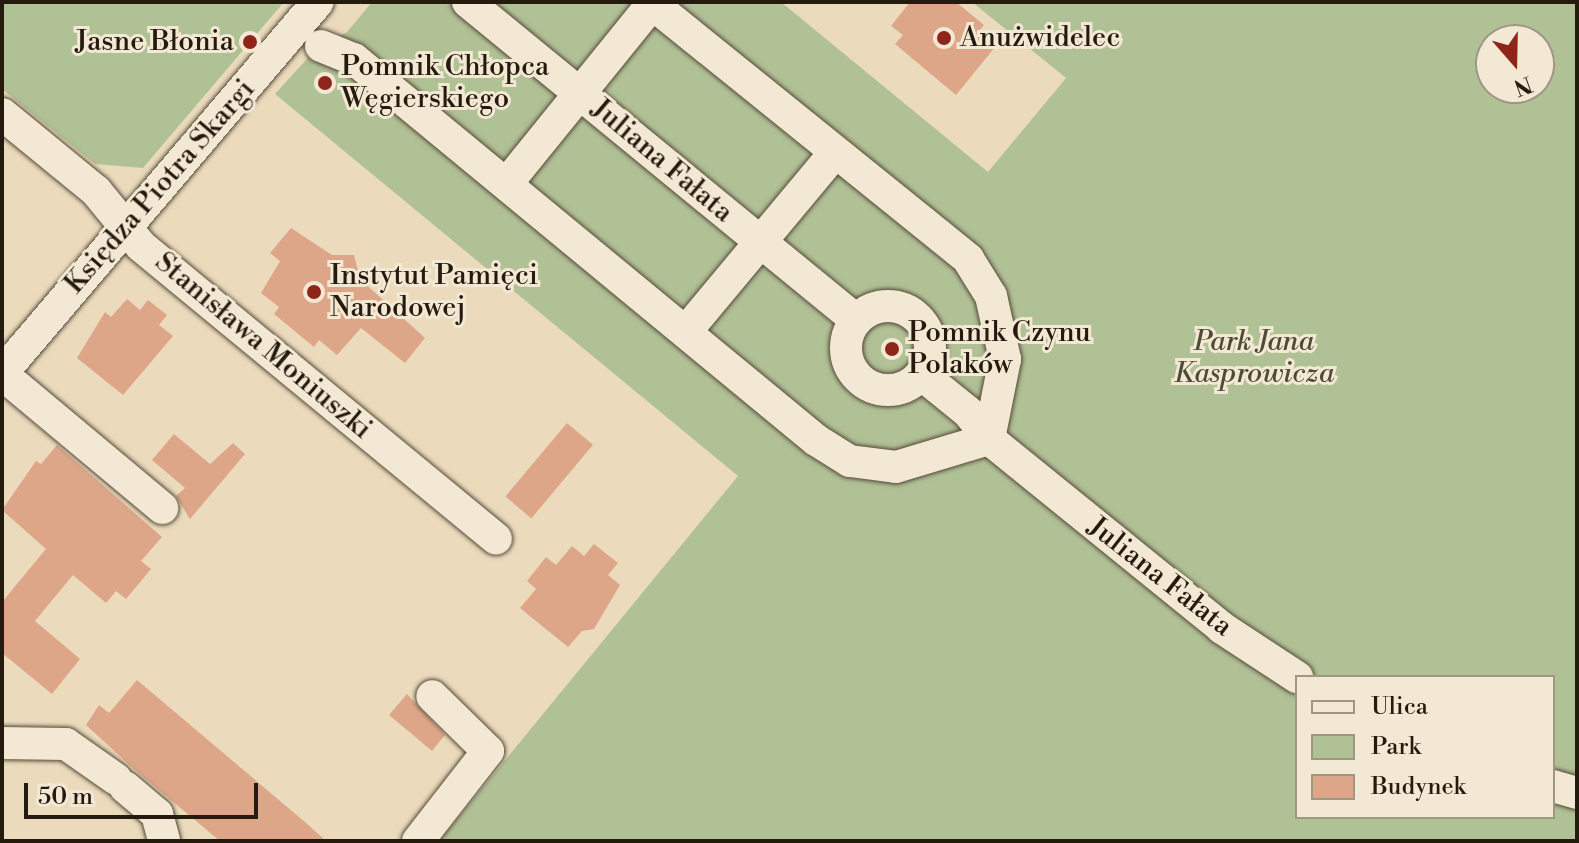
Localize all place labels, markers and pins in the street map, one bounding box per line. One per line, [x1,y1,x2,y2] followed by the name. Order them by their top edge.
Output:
[960,21,1120,55] place label: Anużwidelec
[75,25,234,59] place label: Jasne Błonia
[935,29,953,47] marker: Anużwidelec
[241,33,259,51] marker: Jasne Błonia
[341,50,549,116] place label: Pomnik Chłopca Węgierskiego
[316,74,334,92] marker: Pomnik Chłopca Węgierskiego
[330,259,538,325] place label: Instytut Pamięci Narodowej
[305,283,323,301] marker: Instytut Pamięci Narodowej
[908,316,1091,382] place label: Pomnik Czynu Polaków
[883,340,901,358] marker: Pomnik Czynu Polaków

